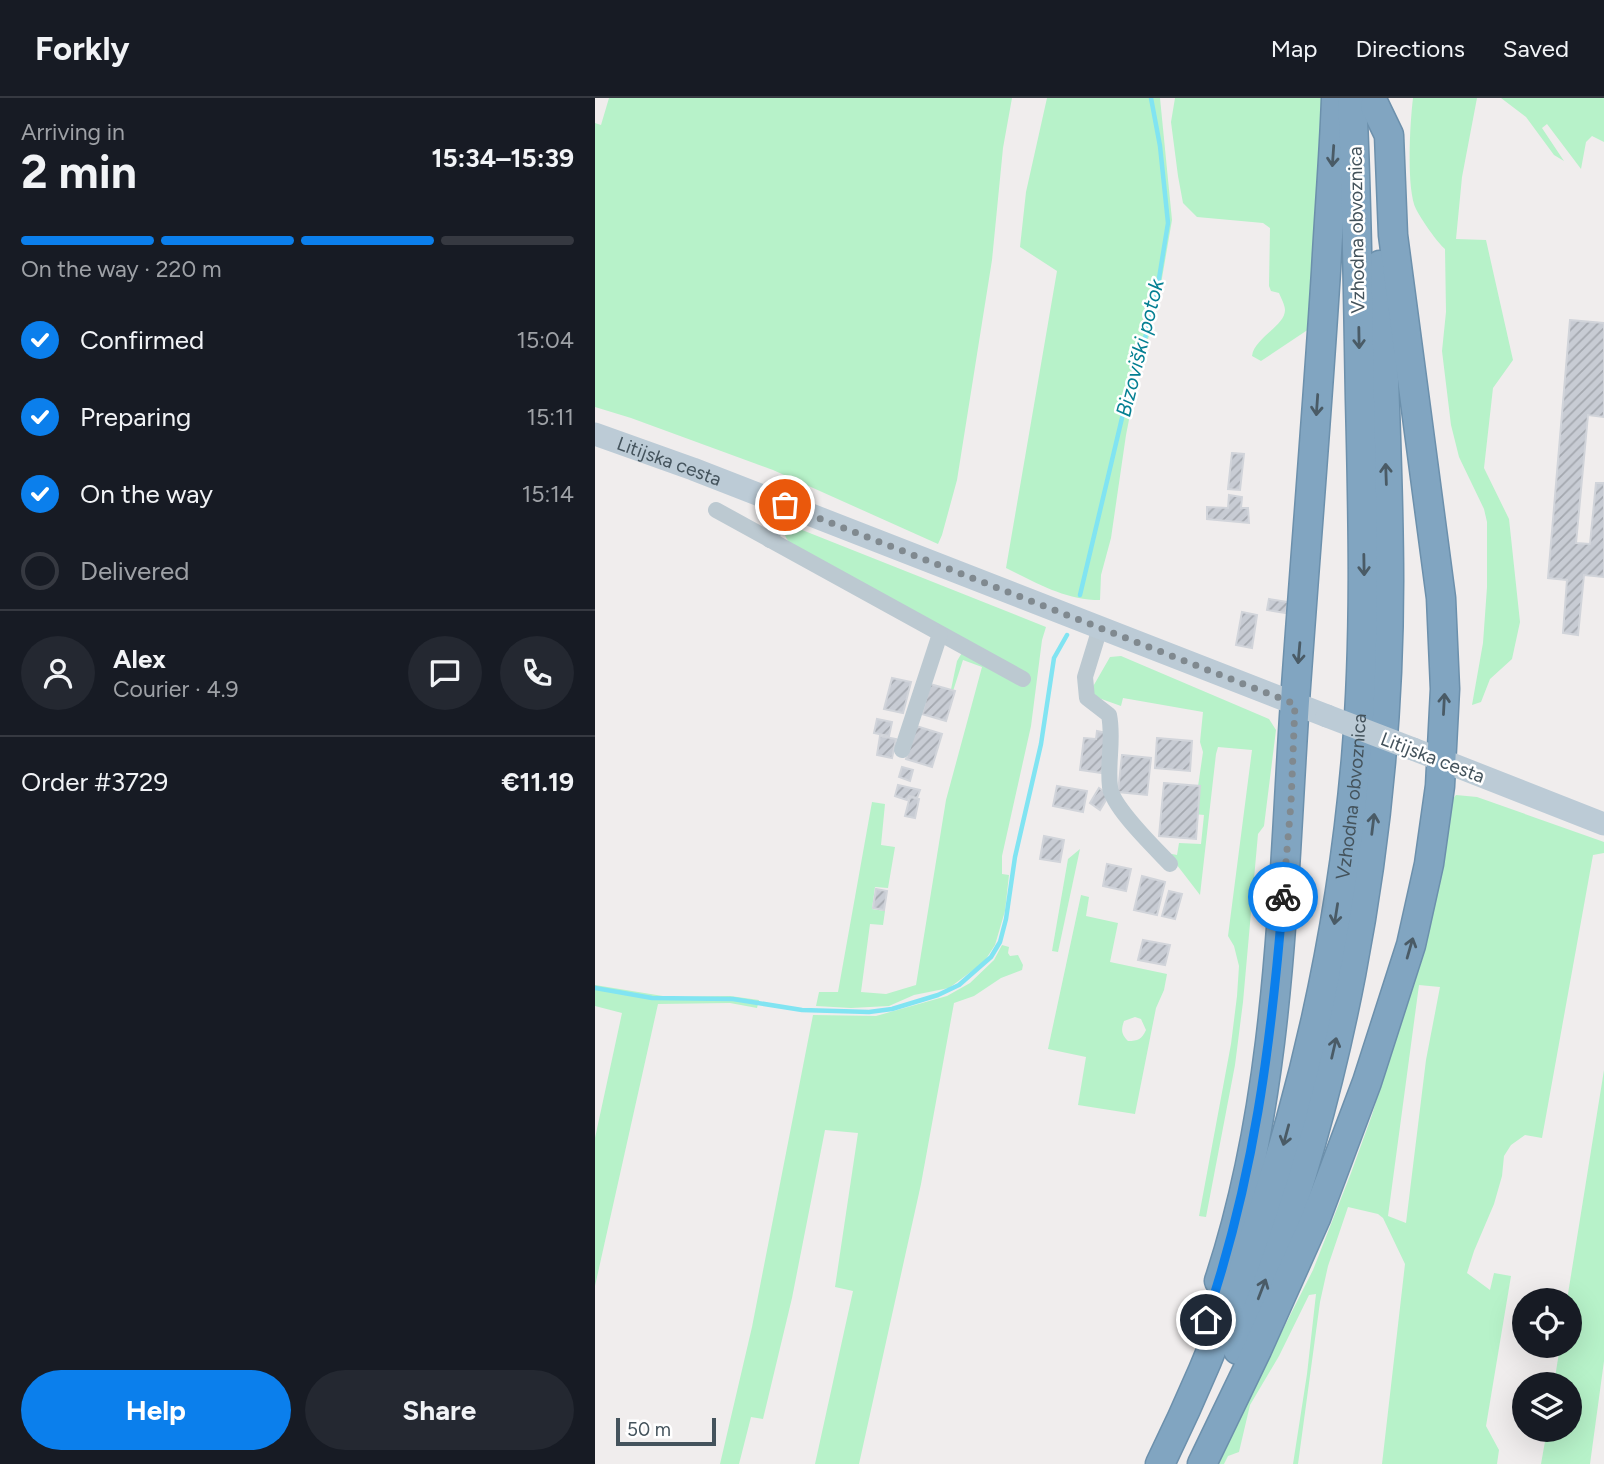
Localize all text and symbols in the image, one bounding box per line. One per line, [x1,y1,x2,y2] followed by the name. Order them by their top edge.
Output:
[35,29,130,68] text: Forkly
[1271,34,1317,63] text: Map
[1355,34,1465,63] text: Directions
[1503,34,1569,63] text: Saved
[21,118,125,146] text: Arriving in
[431,142,574,174] text: 15:34–15:39
[21,144,137,200] text: 2 min
[1326,145,1339,167] one-way arrow
[1344,146,1369,314] street label: Vzhodna obvoznica
[21,255,221,283] text: On the way · 220 m
[1110,276,1169,419] water label: Bizoviški potok
[21,321,59,359] icon: check
[80,324,204,356] text: Confirmed
[516,326,574,354] text: 15:04
[1352,326,1365,349] one-way arrow
[1310,393,1323,416] one-way arrow
[21,398,59,436] icon: check
[80,401,191,433] text: Preparing
[526,403,574,431] text: 15:11
[614,432,725,491] street label: Litijska cesta
[1379,463,1392,486] one-way arrow
[21,475,59,513] icon: check
[755,475,815,535] pin
[80,478,213,510] text: On the way
[522,480,574,508] text: 15:14
[766,486,804,524] icon: bag
[1357,553,1370,576] one-way arrow
[80,555,189,587] text: Delivered
[21,636,95,710] button: person
[408,636,482,710] button: chat
[500,636,574,710] button: phone
[1292,641,1305,664] one-way arrow
[113,643,166,675] text: Alex
[113,675,239,703] text: Courier · 4.9
[1438,693,1451,715] one-way arrow
[1331,713,1371,881] street label: Vzhodna obvoznica
[1378,727,1488,788] street label: Litijska cesta
[21,766,168,798] text: Order #3729
[501,766,574,798] text: €11.19
[1367,813,1380,835] one-way arrow
[1248,862,1318,932] courier
[1264,878,1302,916] icon: bike
[1329,902,1342,924] one-way arrow
[1404,937,1417,959] one-way arrow
[1329,1037,1342,1059] one-way arrow
[1279,1124,1292,1146] one-way arrow
[1256,1278,1269,1300] one-way arrow
[1512,1288,1582,1442] map controls
[1512,1288,1582,1358] button: locate
[1176,1290,1236,1350] pin
[1187,1301,1225,1339] icon: home
[21,1370,291,1450] button: Help
[305,1370,574,1450] button: Share
[1512,1372,1582,1442] button: layers
[616,1415,716,1447] scale bar
[627,1418,671,1441] text: 50 m

